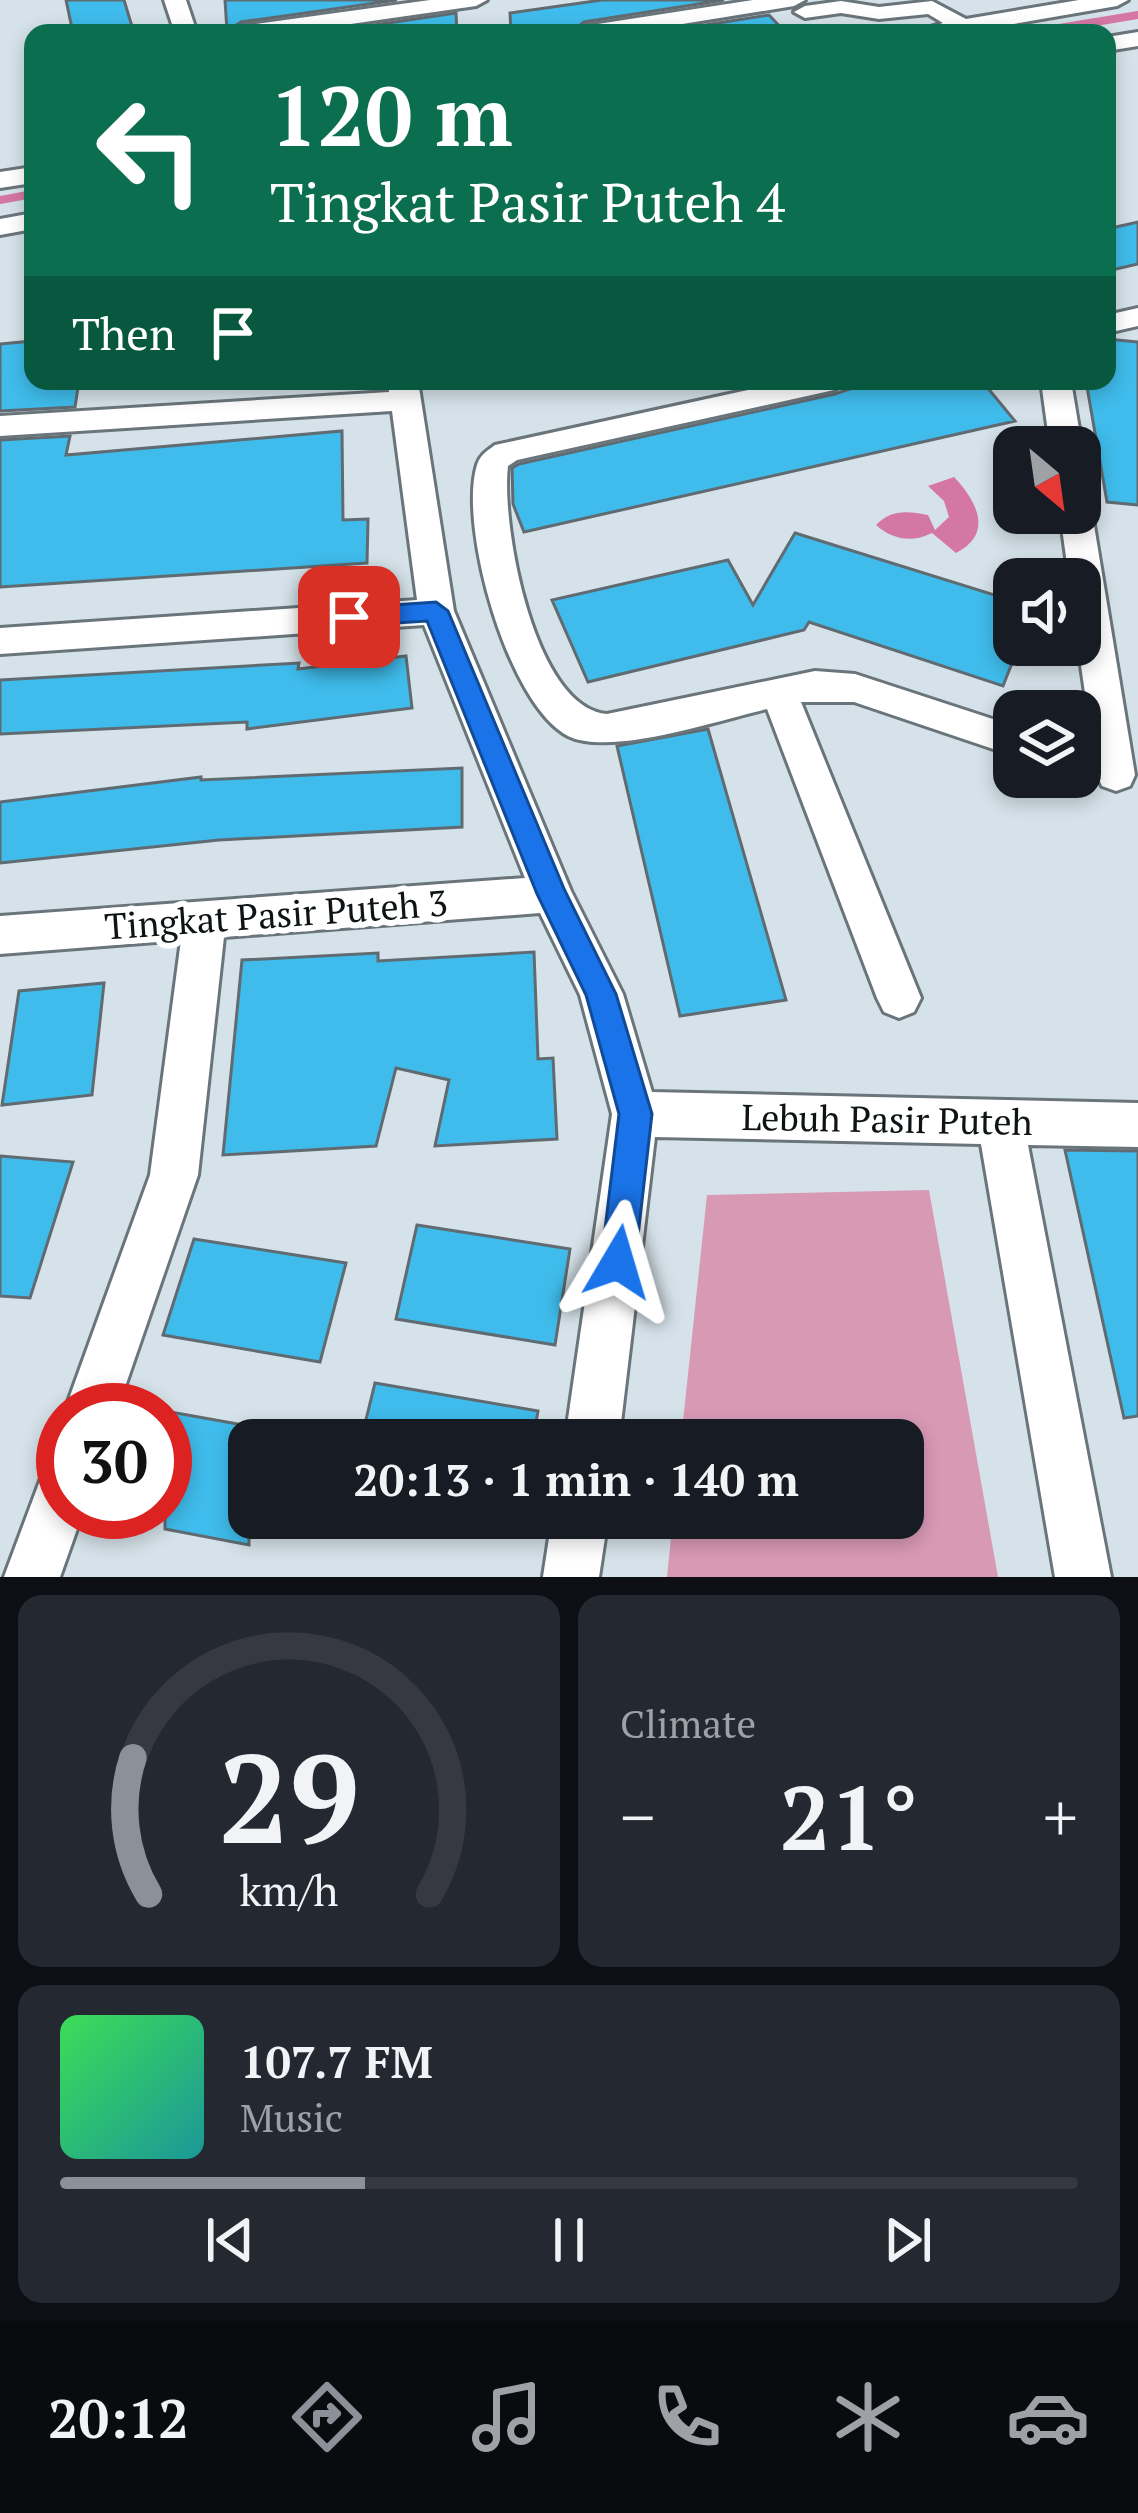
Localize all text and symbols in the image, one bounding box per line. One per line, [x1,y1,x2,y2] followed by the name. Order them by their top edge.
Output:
[270,59,513,170] text: 120 m
[72,72,228,228] icon: left
[270,166,785,237] text: Tingkat Pasir Puteh 4
[200,300,266,366] icon: arrive
[72,303,176,363] text: Then
[993,426,1101,534] north arrow
[993,426,1101,798] map controls
[993,558,1101,666] button: sound
[298,566,400,668] pin
[316,584,382,650] icon: arrive
[993,690,1101,798] button: layers
[103,879,449,949] street label: Tingkat Pasir Puteh 3
[741,1093,1033,1145] street label: Lebuh Pasir Puteh
[555,1199,681,1325] position arrow
[36,1383,192,1539] speed limit sign: 30
[353,1449,799,1509] text: 20:13 · 1 min · 140 m
[620,1697,756,1749] text: Climate
[218,1713,360,1879] text: 29
[780,1756,918,1876] text: 21°
[620,1772,655,1860] text: −
[1043,1772,1078,1860] text: +
[239,1861,339,1918] text: km/h
[240,2031,433,2091] text: 107.7 FM
[240,2091,343,2143] text: Music
[197,2207,263,2273] icon: previous
[536,2207,602,2273] icon: pause
[875,2207,941,2273] icon: next
[285,2375,369,2459] icon: directions
[465,2375,549,2459] icon: music
[645,2375,729,2459] icon: phone
[826,2375,910,2459] icon: climate
[1006,2375,1090,2459] icon: car
[48,2382,189,2453] text: 20:12

